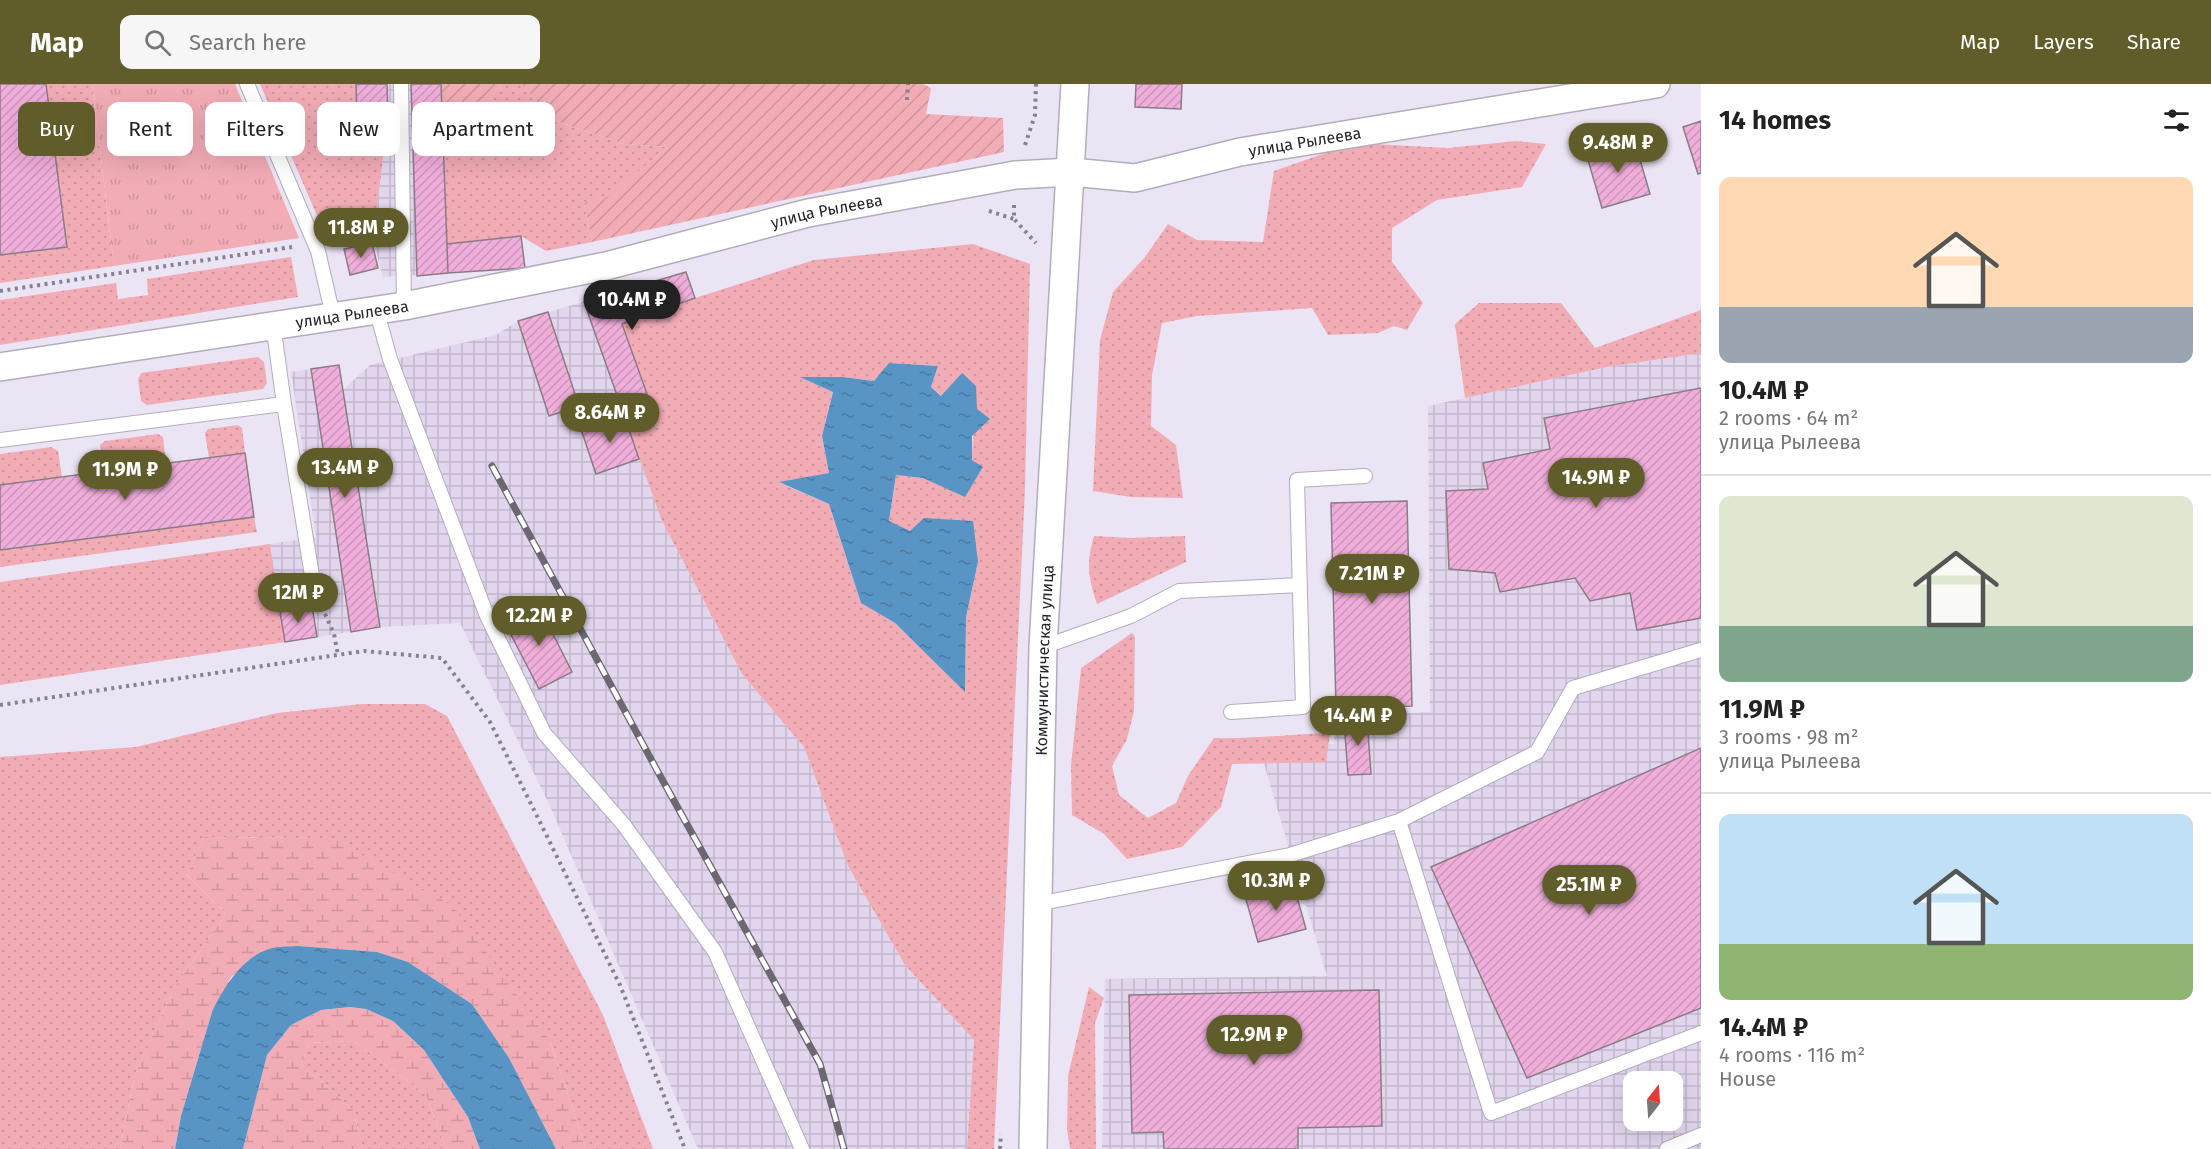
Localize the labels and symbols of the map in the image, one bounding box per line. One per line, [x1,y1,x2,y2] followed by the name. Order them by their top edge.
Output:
[1247,123,1363,160] street label: улица Рылеева
[1563,123,1673,174] pin: 9.48M ₽
[769,190,884,232] street label: улица Рылеева
[306,208,416,259] pin: 11.8M ₽
[577,280,687,331] pin: 10.4M ₽
[294,296,410,332] street label: улица Рылеева
[555,393,665,444] pin: 8.64M ₽
[290,448,400,499] pin: 13.4M ₽
[70,450,180,501] pin: 11.9M ₽
[1541,458,1651,509] pin: 14.9M ₽
[1317,554,1427,605] pin: 7.21M ₽
[1031,564,1057,756] street label: Коммунистическая улица
[256,573,340,624] pin: 12M ₽
[484,596,594,647] pin: 12.2M ₽
[1303,696,1413,747] pin: 14.4M ₽
[1221,861,1331,912] pin: 10.3M ₽
[1534,865,1644,916] pin: 25.1M ₽
[1199,1015,1309,1066] pin: 12.9M ₽
[1623,1071,1683,1131] north arrow

